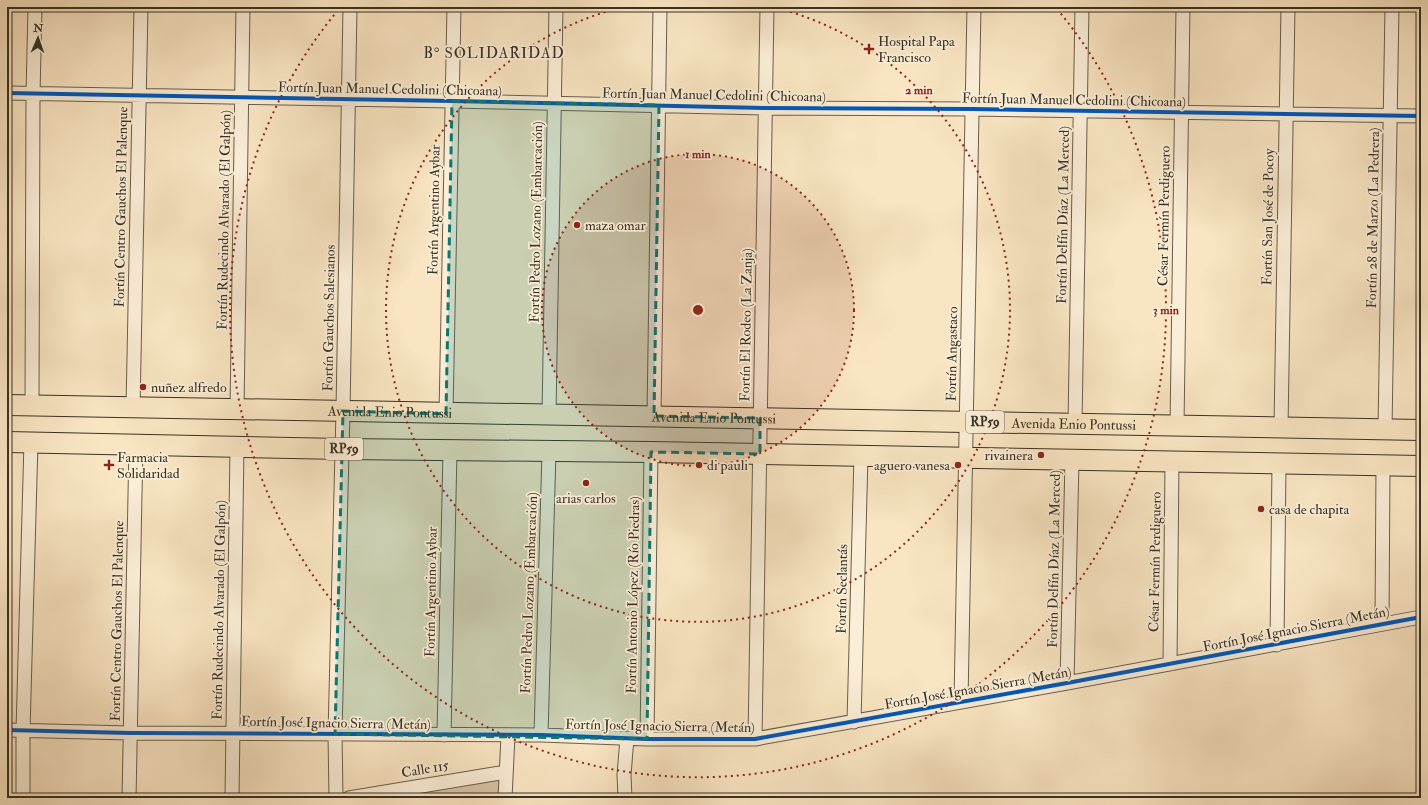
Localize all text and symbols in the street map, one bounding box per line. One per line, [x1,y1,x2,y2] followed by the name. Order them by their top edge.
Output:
[18,18,58,58] north arrow
[32,22,45,35] text: N
[878,33,955,66] place label: Hospital Papa Francisco
[863,43,875,55] marker: Hospital Papa Francisco
[423,44,565,63] district label: B° SOLIDARIDAD
[278,79,502,99] street label: Fortín Juan Manuel Cedolini (Chicoana)
[905,83,933,98] text: 2 min
[602,85,826,105] street label: Fortín Juan Manuel Cedolini (Chicoana)
[962,90,1186,110] street label: Fortín Juan Manuel Cedolini (Chicoana)
[111,106,131,308] street label: Fortín Centro Gauchos El Palenque
[214,110,235,330] street label: Fortín Rudecindo Alvarado (El Galpón)
[526,121,546,323] street label: Fortín Pedro Lozano (Embarcación)
[1053,126,1073,304] street label: Fortín Delfín Díaz (La Merced)
[1363,127,1383,309] street label: Fortín 28 de Marzo (La Pedrera)
[424,144,445,275] street label: Fortín Argentino Aybar
[1154,145,1174,286] street label: César Fermín Perdiguero
[685,147,712,162] text: 1 min
[1258,148,1279,286] street label: Fortín San José de Pocoy
[585,217,646,234] place label: maza omar
[572,220,582,230] marker: maza omar
[319,244,339,392] street label: Fortín Gauchos Salesianos
[736,248,756,402] street label: Fortín El Rodeo (La Zanja)
[691,303,705,317] centre of rings
[1153,303,1180,318] text: 3 min
[943,306,961,402] street label: Fortín Angastaco
[151,379,227,396] place label: nuñez alfredo
[138,382,148,392] marker: nuñez alfredo
[327,402,453,421] street label: Avenida Enio Pontussi
[651,408,776,427] street label: Avenida Enio Pontussi
[966,411,1004,433] road number: RP59
[1011,414,1136,433] street label: Avenida Enio Pontussi
[325,438,363,460] road number: RP59
[985,447,1033,464] place label: rivainera
[117,449,180,482] place label: Farmacia Solidaridad
[1036,450,1046,460] marker: rivainera
[707,457,748,475] place label: di pauli
[874,457,950,474] place label: aguero vanesa
[104,460,114,470] marker: Farmacia Solidaridad
[694,460,704,470] marker: di pauli
[953,460,963,470] marker: aguero vanesa
[1044,470,1064,648] street label: Fortín Delfín Díaz (La Merced)
[581,478,591,488] marker: arias carlos
[556,490,616,507] place label: arias carlos
[1145,491,1165,632] street label: César Fermín Perdiguero
[517,492,541,694] street label: Fortín Pedro Lozano (Embarcación)
[623,496,644,694] street label: Fortín Antonio López (Río Piedras)
[209,500,230,720] street label: Fortín Rudecindo Alvarado (El Galpón)
[1269,501,1350,519] place label: casa de chapita
[1256,504,1266,514] marker: casa de chapita
[107,520,127,722] street label: Fortín Centro Gauchos El Palenque
[421,526,442,657] street label: Fortín Argentino Aybar
[833,544,851,634] street label: Fortín Seclantás
[1201,603,1391,655] street label: Fortín José Ignacio Sierra (Metán)
[883,663,1073,713] street label: Fortín José Ignacio Sierra (Metán)
[241,713,431,733] street label: Fortín José Ignacio Sierra (Metán)
[565,716,755,736] street label: Fortín José Ignacio Sierra (Metán)
[400,756,451,782] street label: Calle 115

